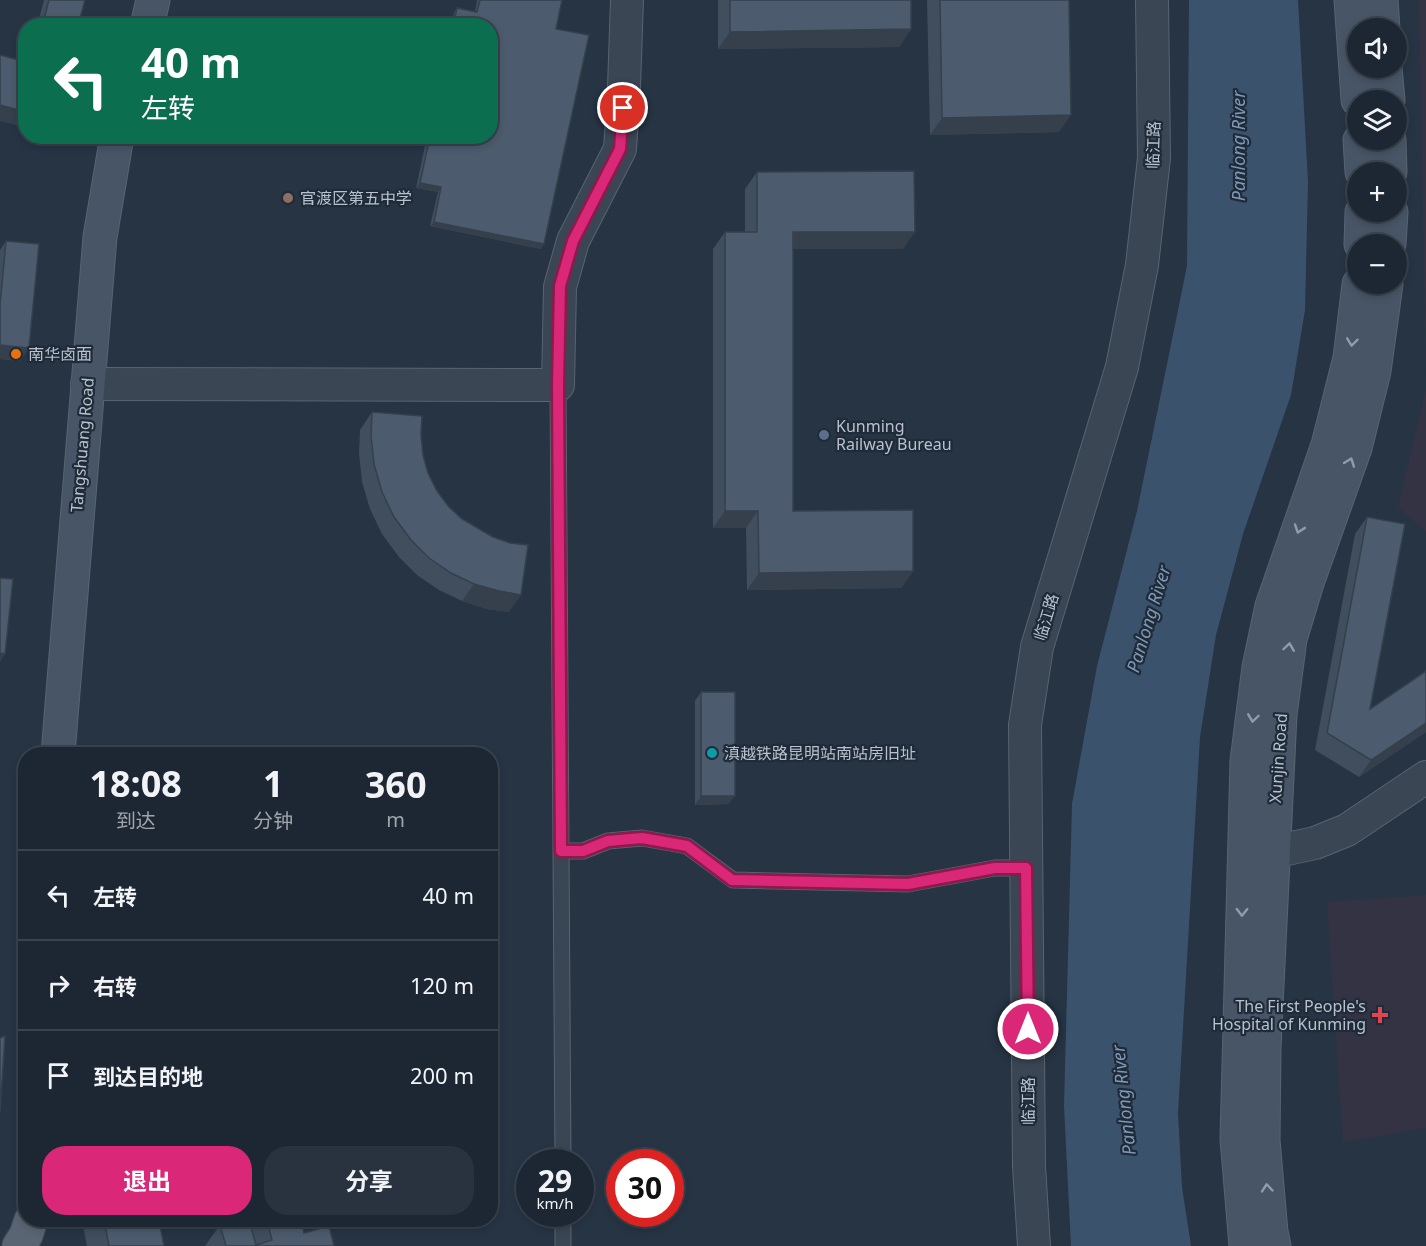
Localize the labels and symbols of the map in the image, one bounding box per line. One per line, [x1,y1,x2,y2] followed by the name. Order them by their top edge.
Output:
[597,82,648,133] pin
[1226,90,1250,201] water label: Panlong River
[1141,121,1165,169] street label: 临江路
[300,187,412,209] place label: 官渡区第五中学
[281,191,295,205] marker: 官渡区第五中学
[1346,337,1359,346] one-way arrow
[28,343,92,365] place label: 南华卤面
[9,347,23,361] marker: 南华卤面
[65,377,99,513] street label: Tangshuang Road
[836,415,952,455] place label: Kunming Railway Bureau
[817,428,831,442] marker: Kunming Railway Bureau
[1342,457,1355,468] one-way arrow
[1294,523,1307,534] one-way arrow
[1120,561,1176,675] water label: Panlong River
[1028,591,1064,643] street label: 临江路
[1282,642,1294,652] one-way arrow
[1264,712,1292,804] street label: Xunjin Road
[1247,713,1259,722] one-way arrow
[724,742,916,764] place label: 滇越铁路昆明站南站房旧址
[705,746,719,760] marker: 滇越铁路昆明站南站房旧址
[1236,908,1248,917] one-way arrow
[1212,995,1366,1035] place label: The First People's Hospital of Kunming
[996,997,1060,1061] position arrow
[1371,1006,1389,1024] marker: The First People's Hospital of Kunming
[1105,1043,1141,1156] water label: Panlong River
[1017,1077,1039,1125] street label: 临江路
[606,1149,684,1227] speed limit sign: 30
[1261,1183,1274,1193] one-way arrow

